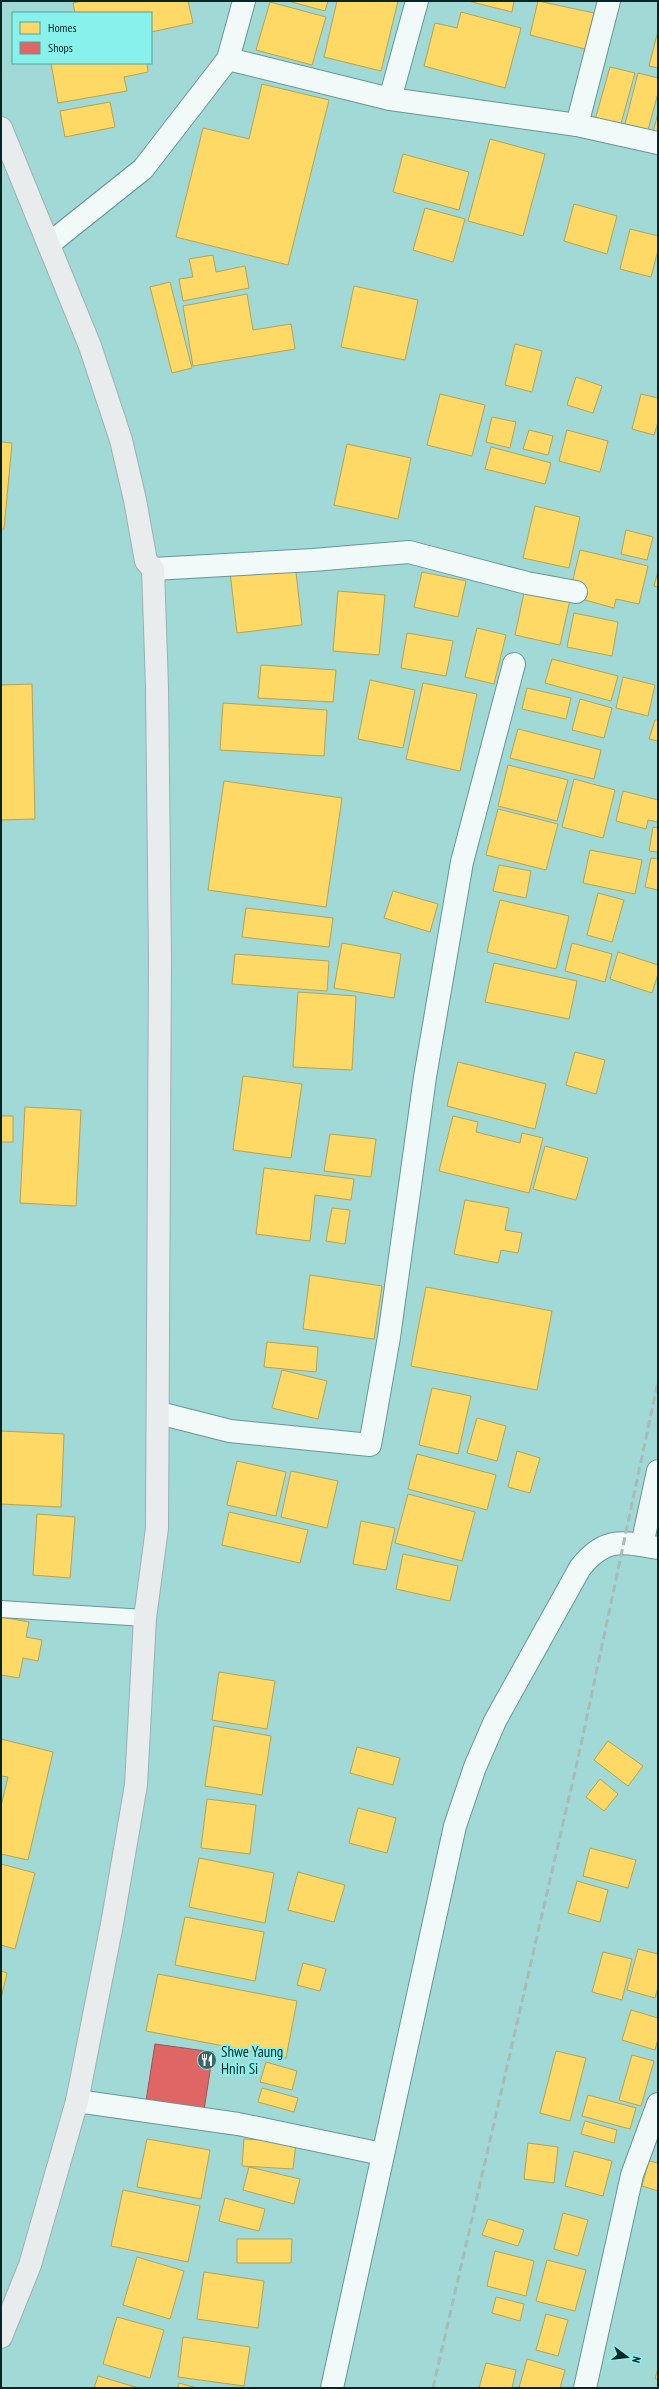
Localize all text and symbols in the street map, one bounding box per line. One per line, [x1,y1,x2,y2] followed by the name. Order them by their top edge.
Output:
[12,12,152,64] legend
[48,20,76,35] text: Homes
[48,40,73,55] text: Shops
[221,2042,283,2078] place label: Shwe Yaung Hnin Si
[196,2049,218,2071] restaurant icon: Shwe Yaung Hnin Si
[607,2337,647,2377] north arrow
[629,2355,644,2364] text: N

